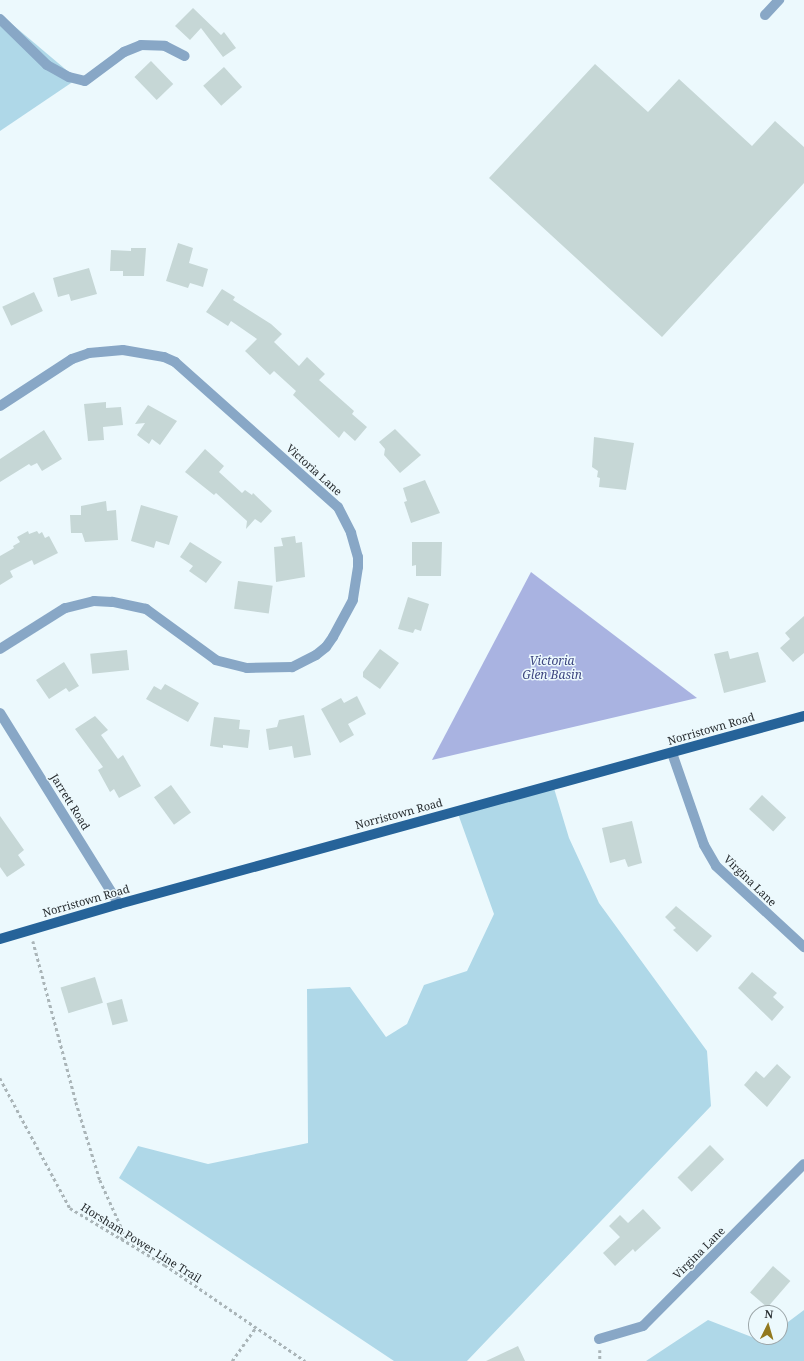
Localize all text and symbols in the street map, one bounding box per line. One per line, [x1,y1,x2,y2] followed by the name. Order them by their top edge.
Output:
[283,442,345,498] street label: Victoria Lane
[522,654,582,682] water label: Victoria Glen Basin
[666,710,756,748] street label: Norristown Road
[48,772,92,832] street label: Jarrett Road
[354,796,444,832] street label: Norristown Road
[721,853,779,909] street label: Virgina Lane
[41,882,131,920] street label: Norristown Road
[79,1201,203,1285] street label: Horsham Power Line Trail
[670,1224,728,1282] street label: Virgina Lane
[748,1305,788,1345] north arrow
[764,1306,774,1321] text: N

